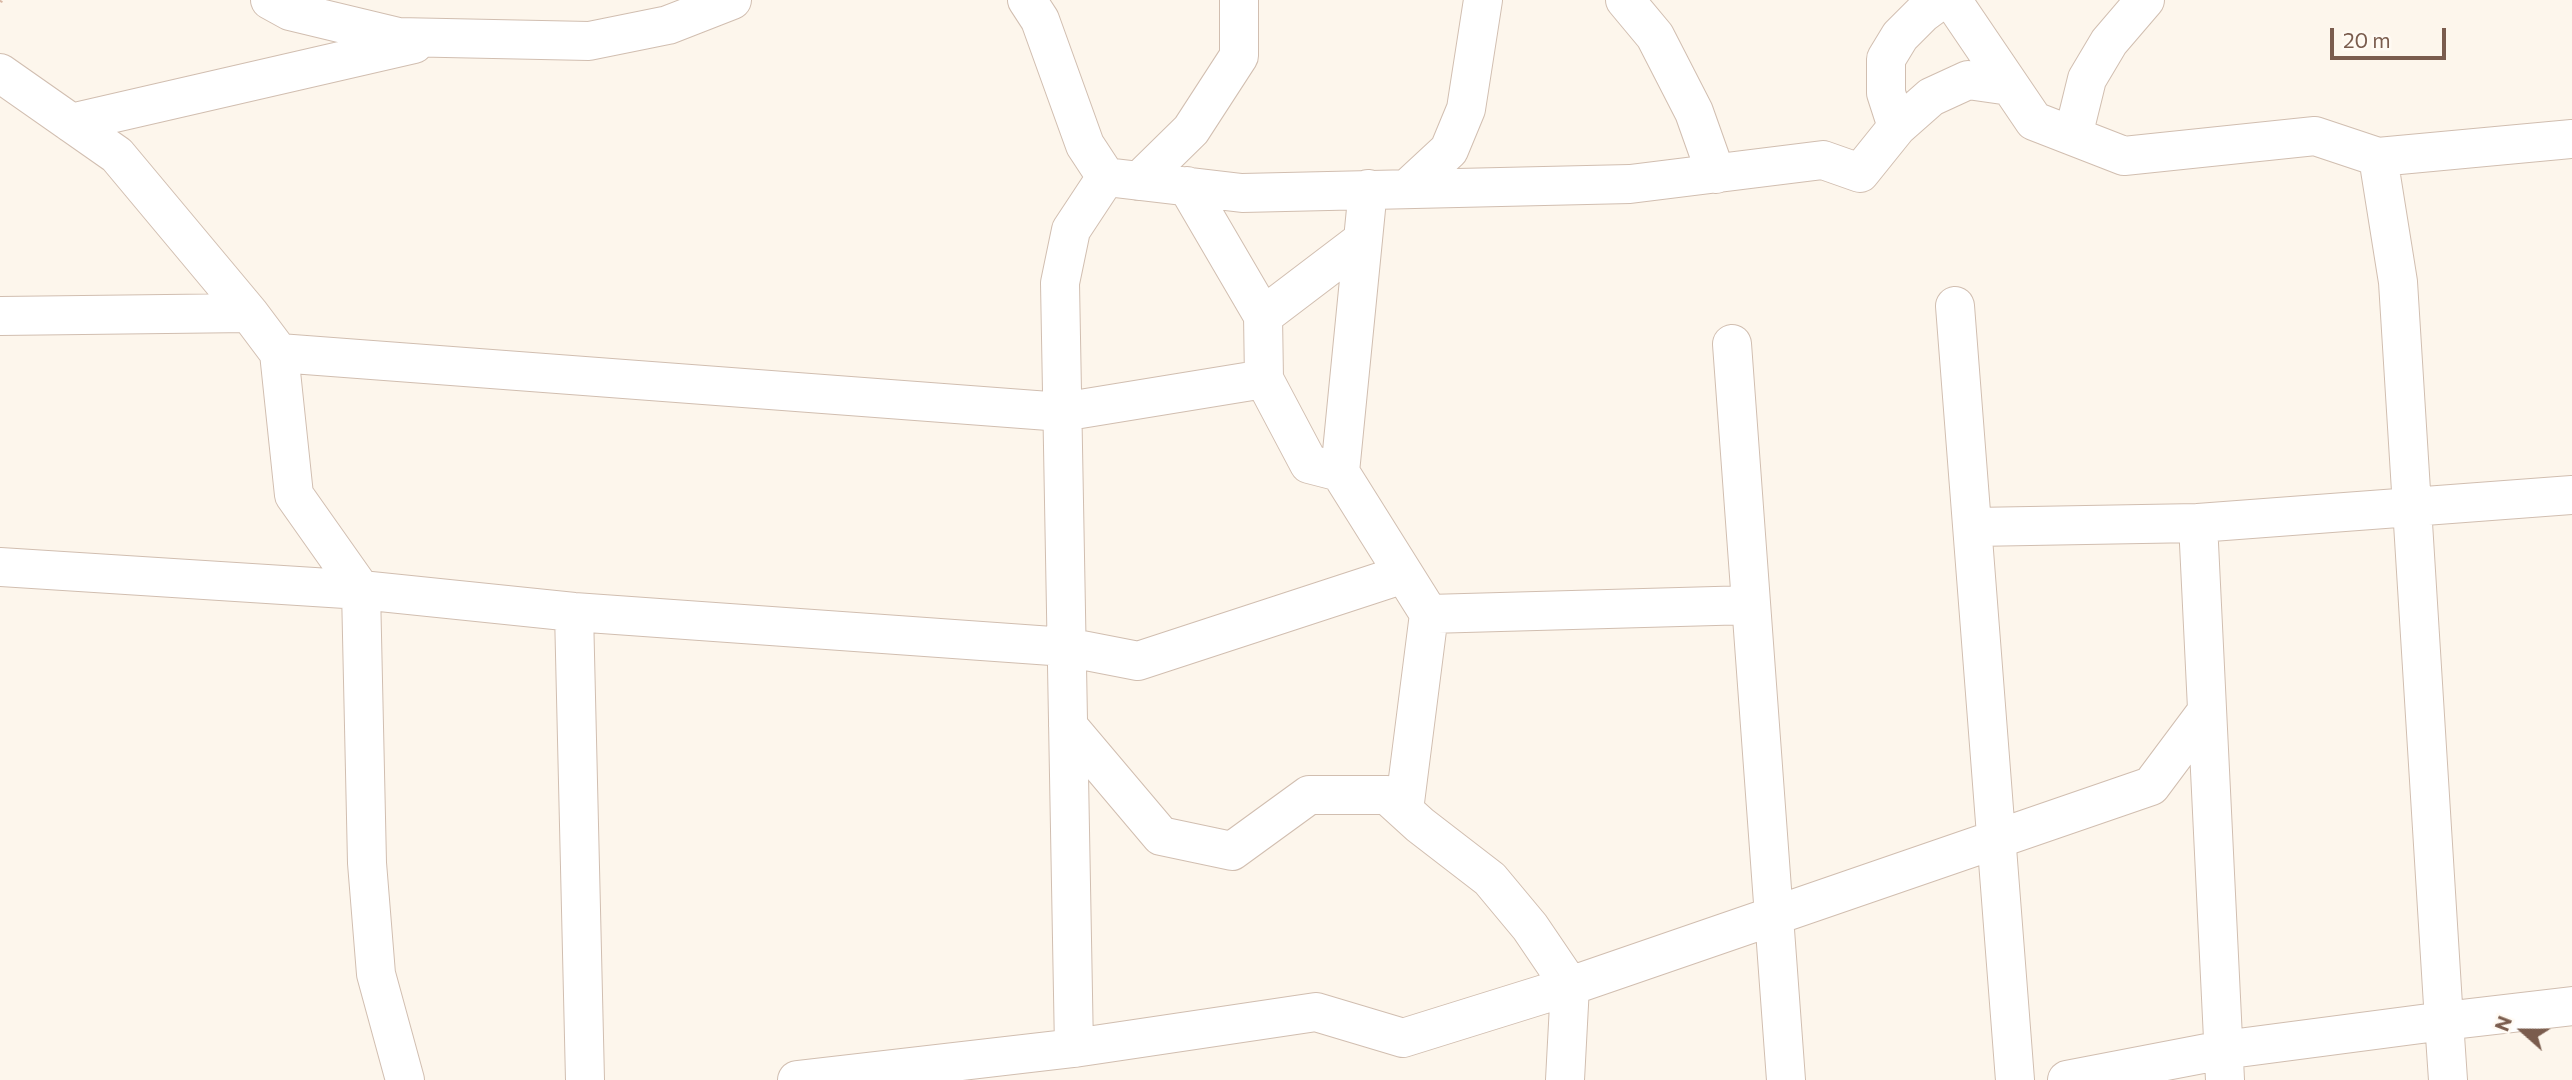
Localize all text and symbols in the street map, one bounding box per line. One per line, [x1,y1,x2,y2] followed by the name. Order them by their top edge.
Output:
[2334,14,2450,58] scale bar
[2343,27,2391,52] text: 20 m
[2488,996,2558,1066] north arrow
[2490,1013,2516,1034] text: N

